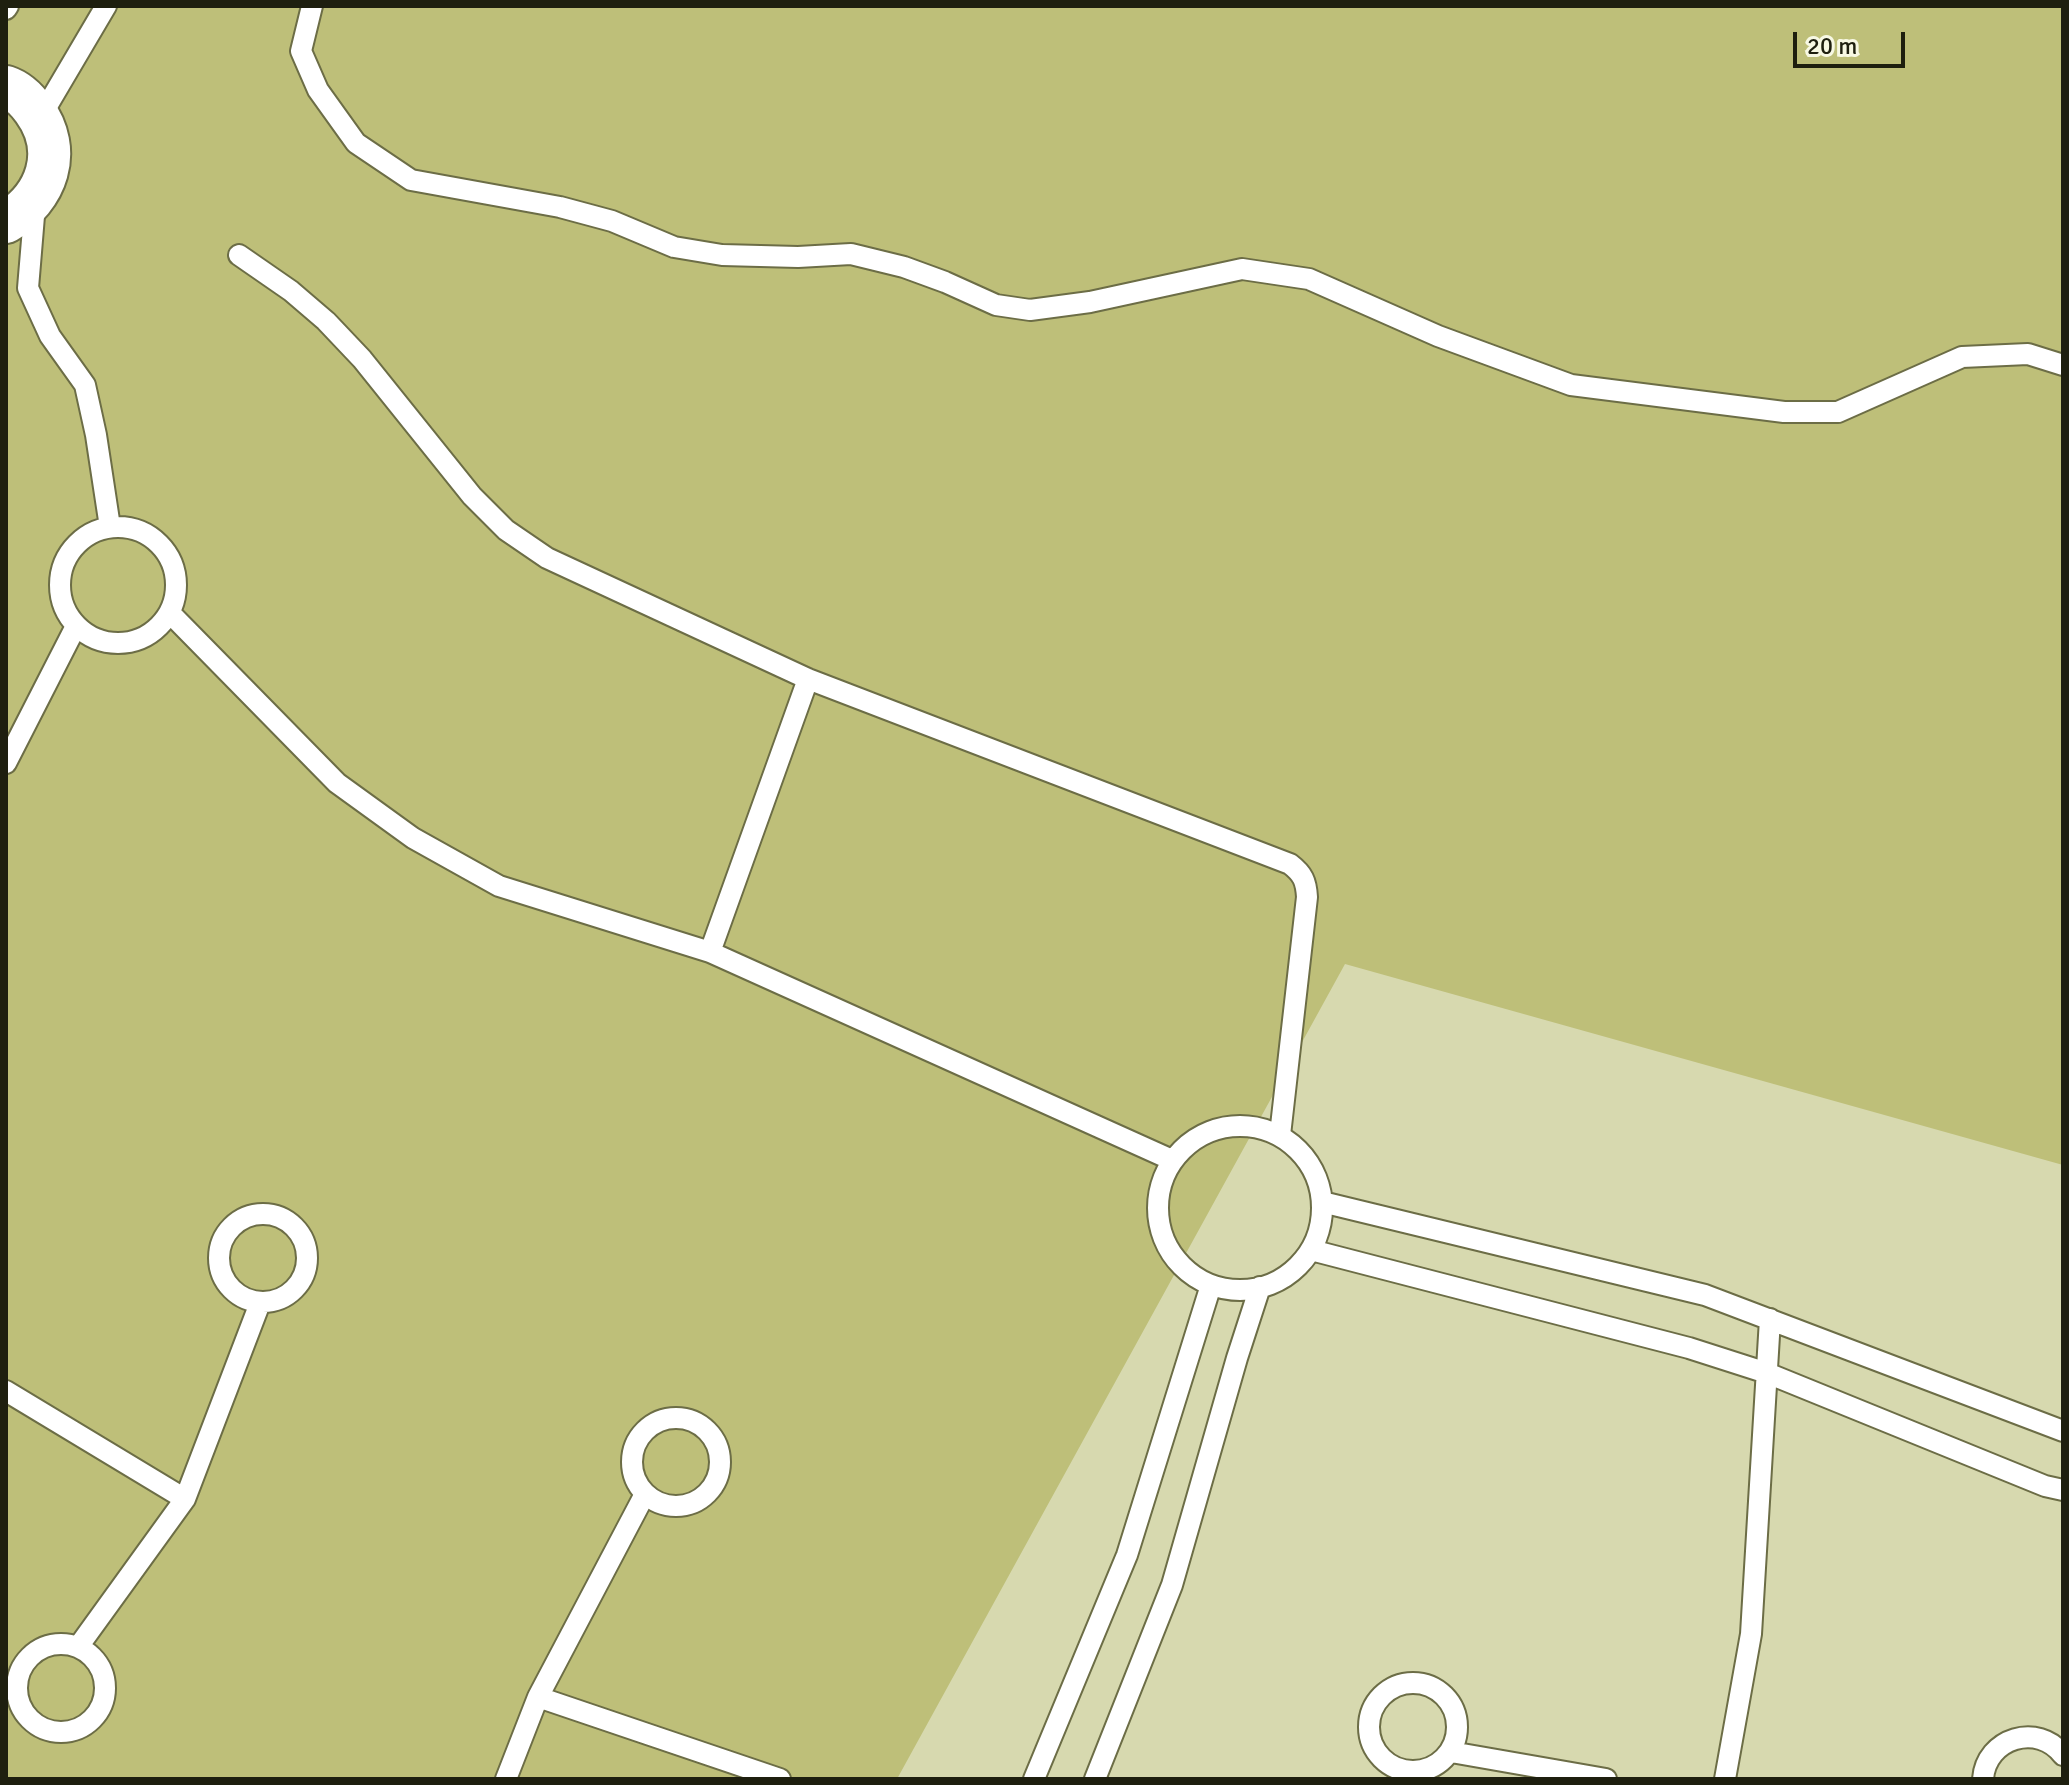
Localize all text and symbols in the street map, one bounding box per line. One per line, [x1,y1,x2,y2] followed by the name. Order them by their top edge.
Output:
[1797,16,1909,66] scale bar
[1807,31,1857,61] text: 20 m

